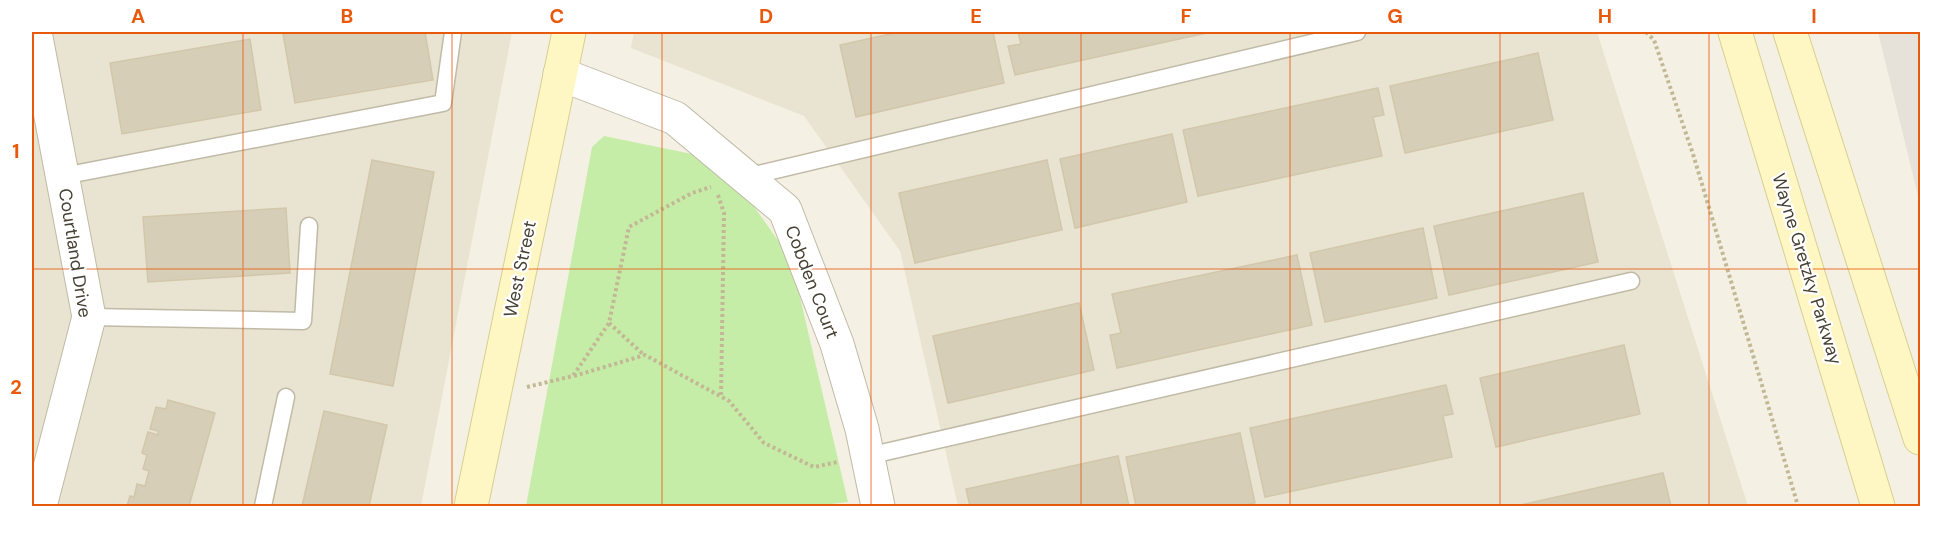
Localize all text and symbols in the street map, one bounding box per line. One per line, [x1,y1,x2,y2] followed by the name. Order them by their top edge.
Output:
[131,3,145,29] text: A
[341,3,353,29] text: B
[550,3,564,29] text: C
[759,3,773,29] text: D
[970,3,982,29] text: E
[1180,3,1192,29] text: F
[1387,3,1403,29] text: G
[1598,3,1612,29] text: H
[1811,3,1817,29] text: I
[12,138,20,164] text: 1
[1766,170,1848,368] street label: Wayne Gretzky Parkway
[53,187,97,319] street label: Courtland Drive
[498,218,542,320] street label: West Street
[779,222,845,342] street label: Cobden Court
[10,374,22,400] text: 2

